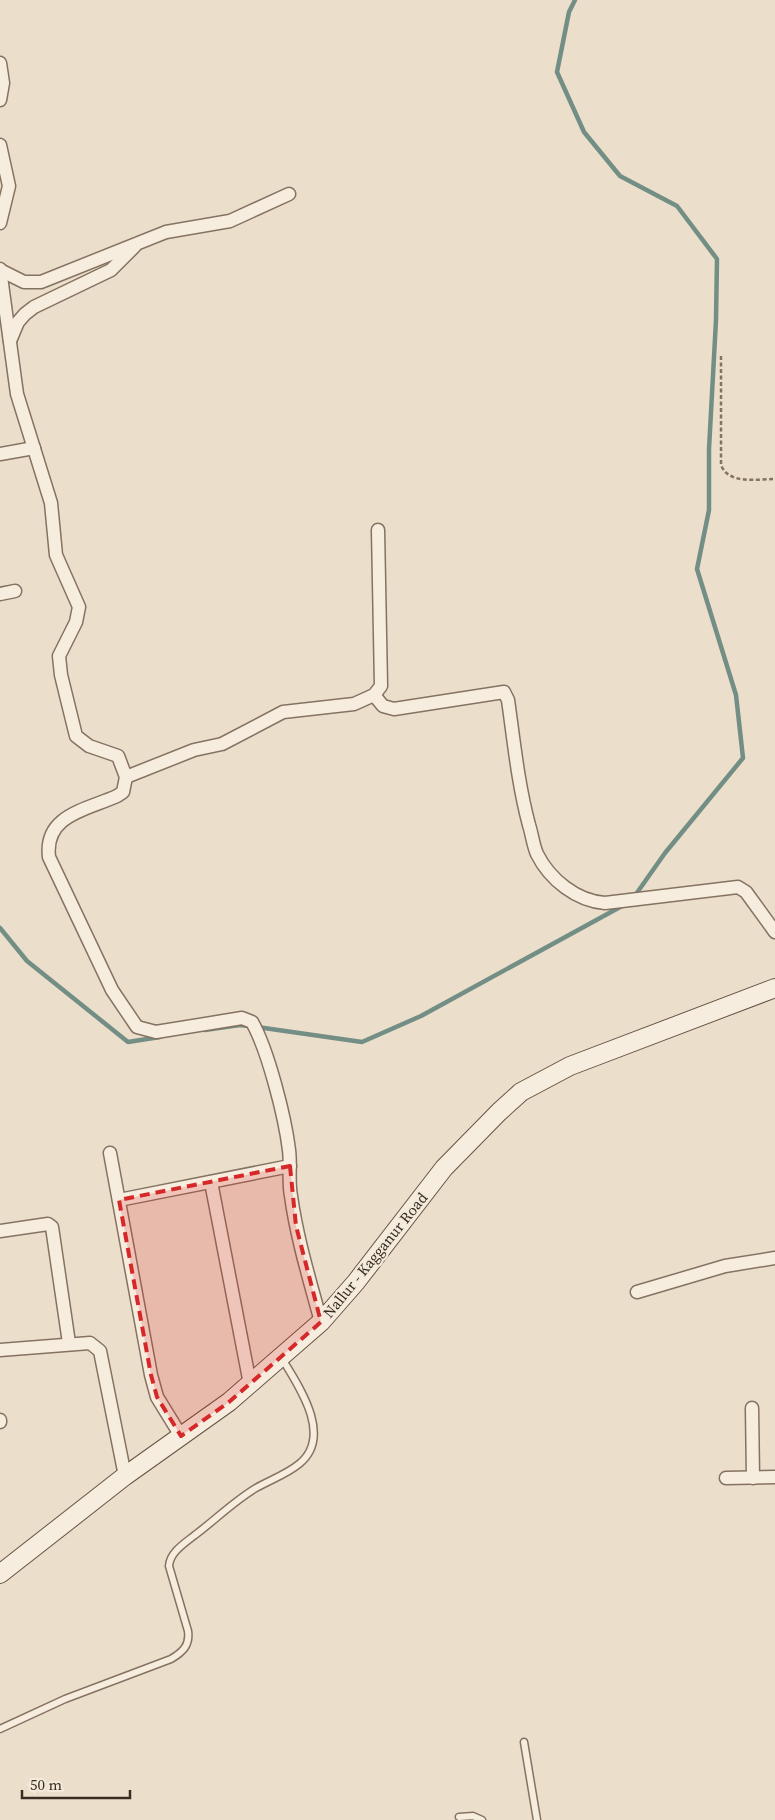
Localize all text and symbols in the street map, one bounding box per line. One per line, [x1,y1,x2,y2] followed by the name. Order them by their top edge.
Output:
[318,1188,432,1322] street label: Nallur - Kagganur Road
[22,1768,130,1800] scale bar
[30,1774,62,1795] text: 50 m

